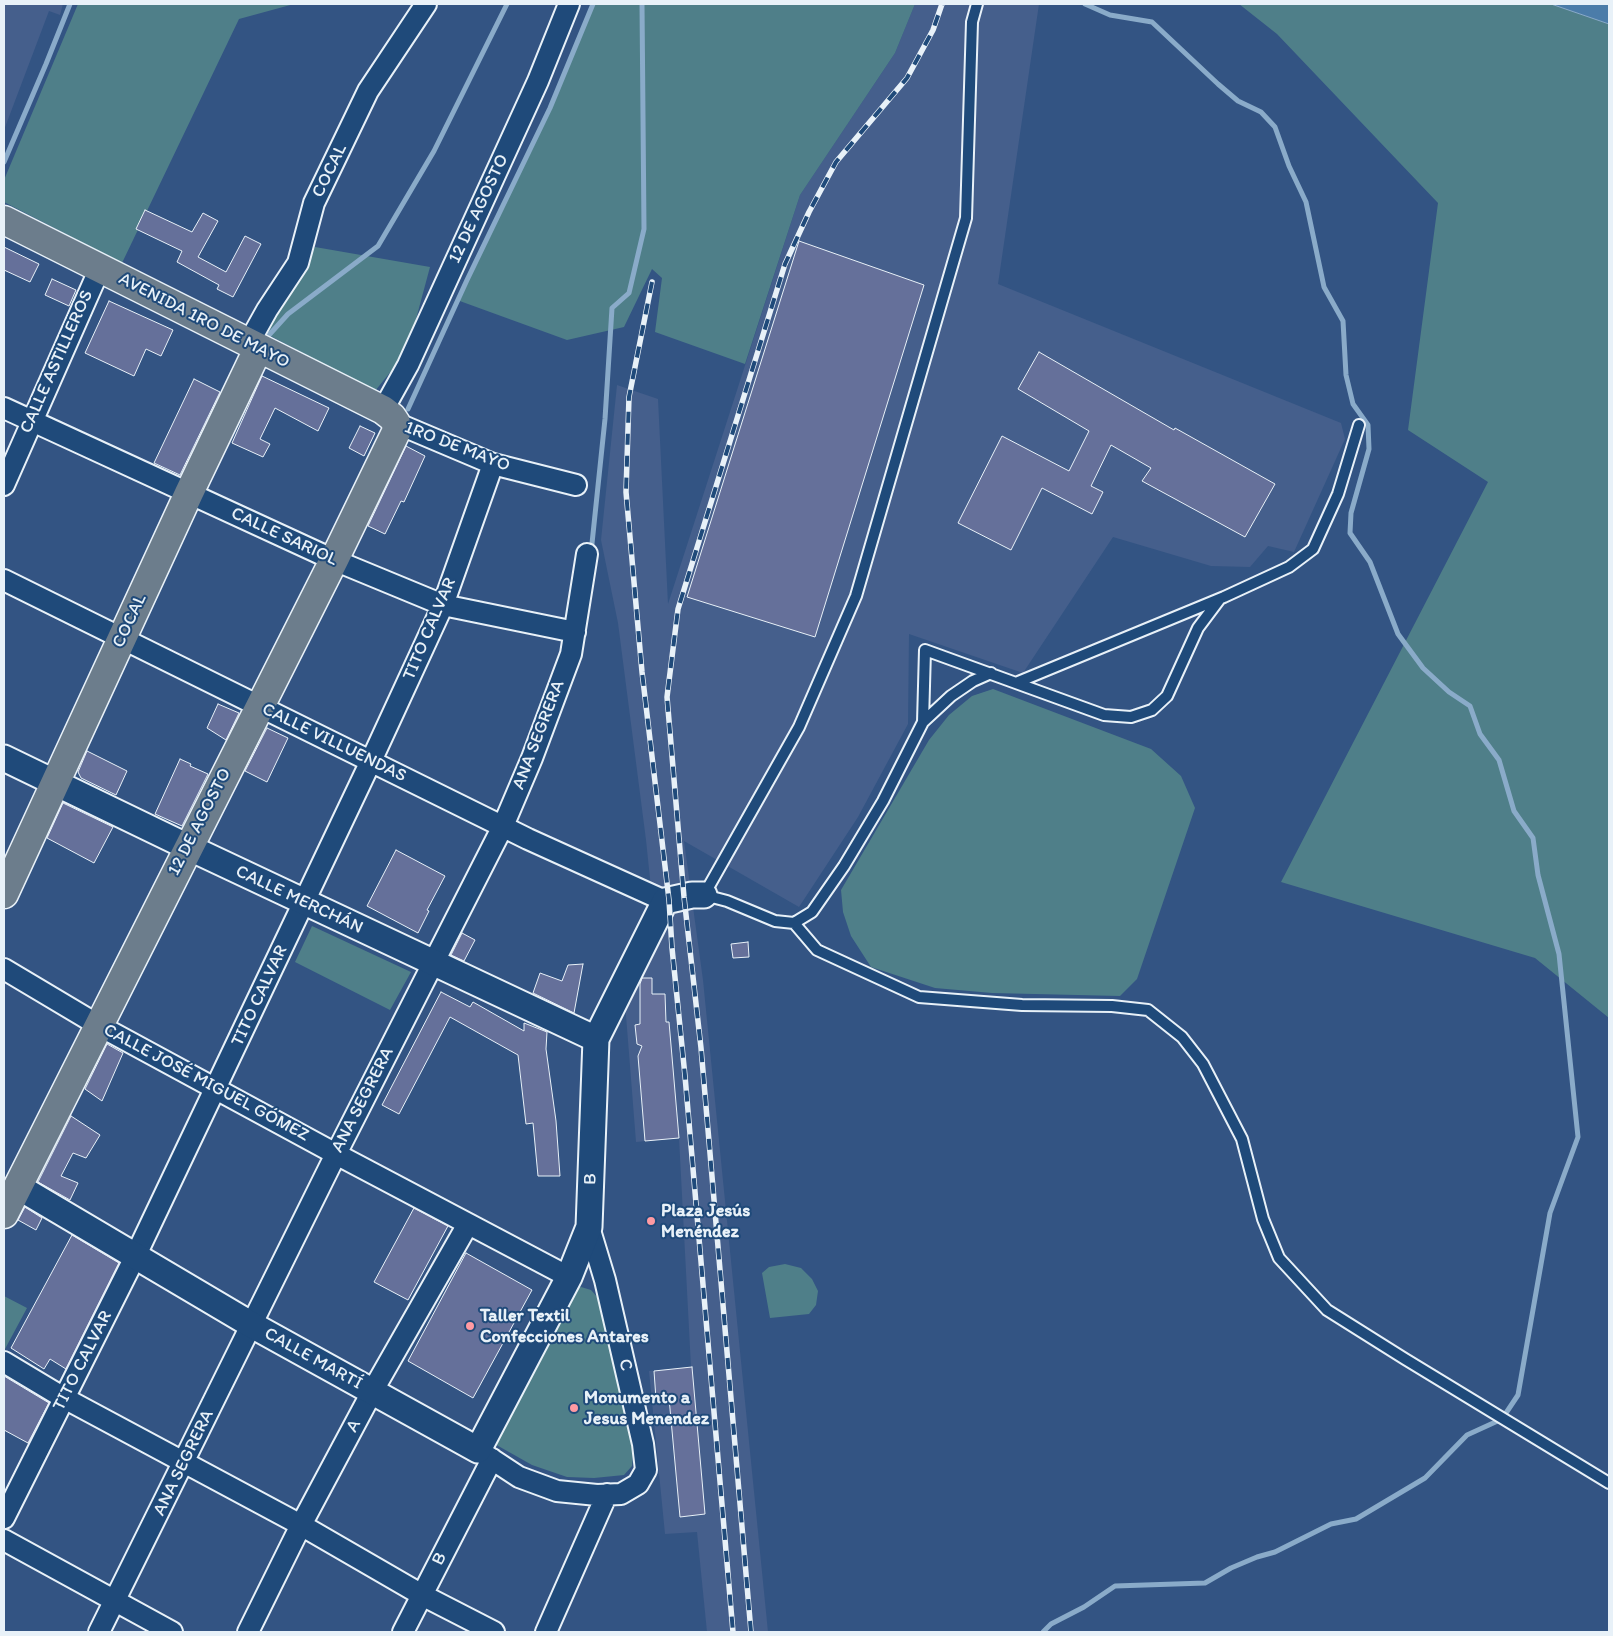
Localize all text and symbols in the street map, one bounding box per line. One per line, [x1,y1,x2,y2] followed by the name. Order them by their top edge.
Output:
[308,141,352,201] street label: COCAL
[444,151,514,267] street label: 12 DE AGOSTO
[115,268,293,374] street label: AVENIDA 1RO DE MAYO
[16,287,98,437] street label: CALLE ASTILLEROS
[401,417,513,477] street label: 1RO DE MAYO
[227,503,341,571] street label: CALLE SARIOL
[399,575,461,683] street label: TITO CALVAR
[108,591,152,651] street label: COCAL
[508,677,570,793] street label: ANA SEGRERA
[258,699,410,787] street label: CALLE VILLUENDAS
[164,765,236,879] street label: 12 DE AGOSTO
[232,861,366,939] street label: CALLE MERCHÁN
[227,942,293,1050] street label: TITO CALVAR
[99,1020,313,1146] street label: CALLE JOSÉ MIGUEL GÓMEZ
[327,1044,399,1156] street label: ANA SEGRERA
[580,1173,602,1185] street label: B
[661,1200,750,1242] place label: Plaza Jesús Menéndez
[645,1215,657,1227] marker: Plaza Jesús Menéndez
[480,1305,649,1348] place label: Taller Textil Confecciones Antares
[49,1307,117,1415] street label: TITO CALVAR
[464,1320,476,1332] marker: Taller Textil Confecciones Antares
[260,1323,366,1395] street label: CALLE MARTÍ
[613,1357,637,1373] street label: C
[584,1387,709,1430] place label: Monumento a Jesus Menendez
[568,1402,580,1414] marker: Monumento a Jesus Menendez
[149,1406,219,1520] street label: ANA SEGRERA
[342,1416,366,1436] street label: A
[428,1549,452,1569] street label: B

